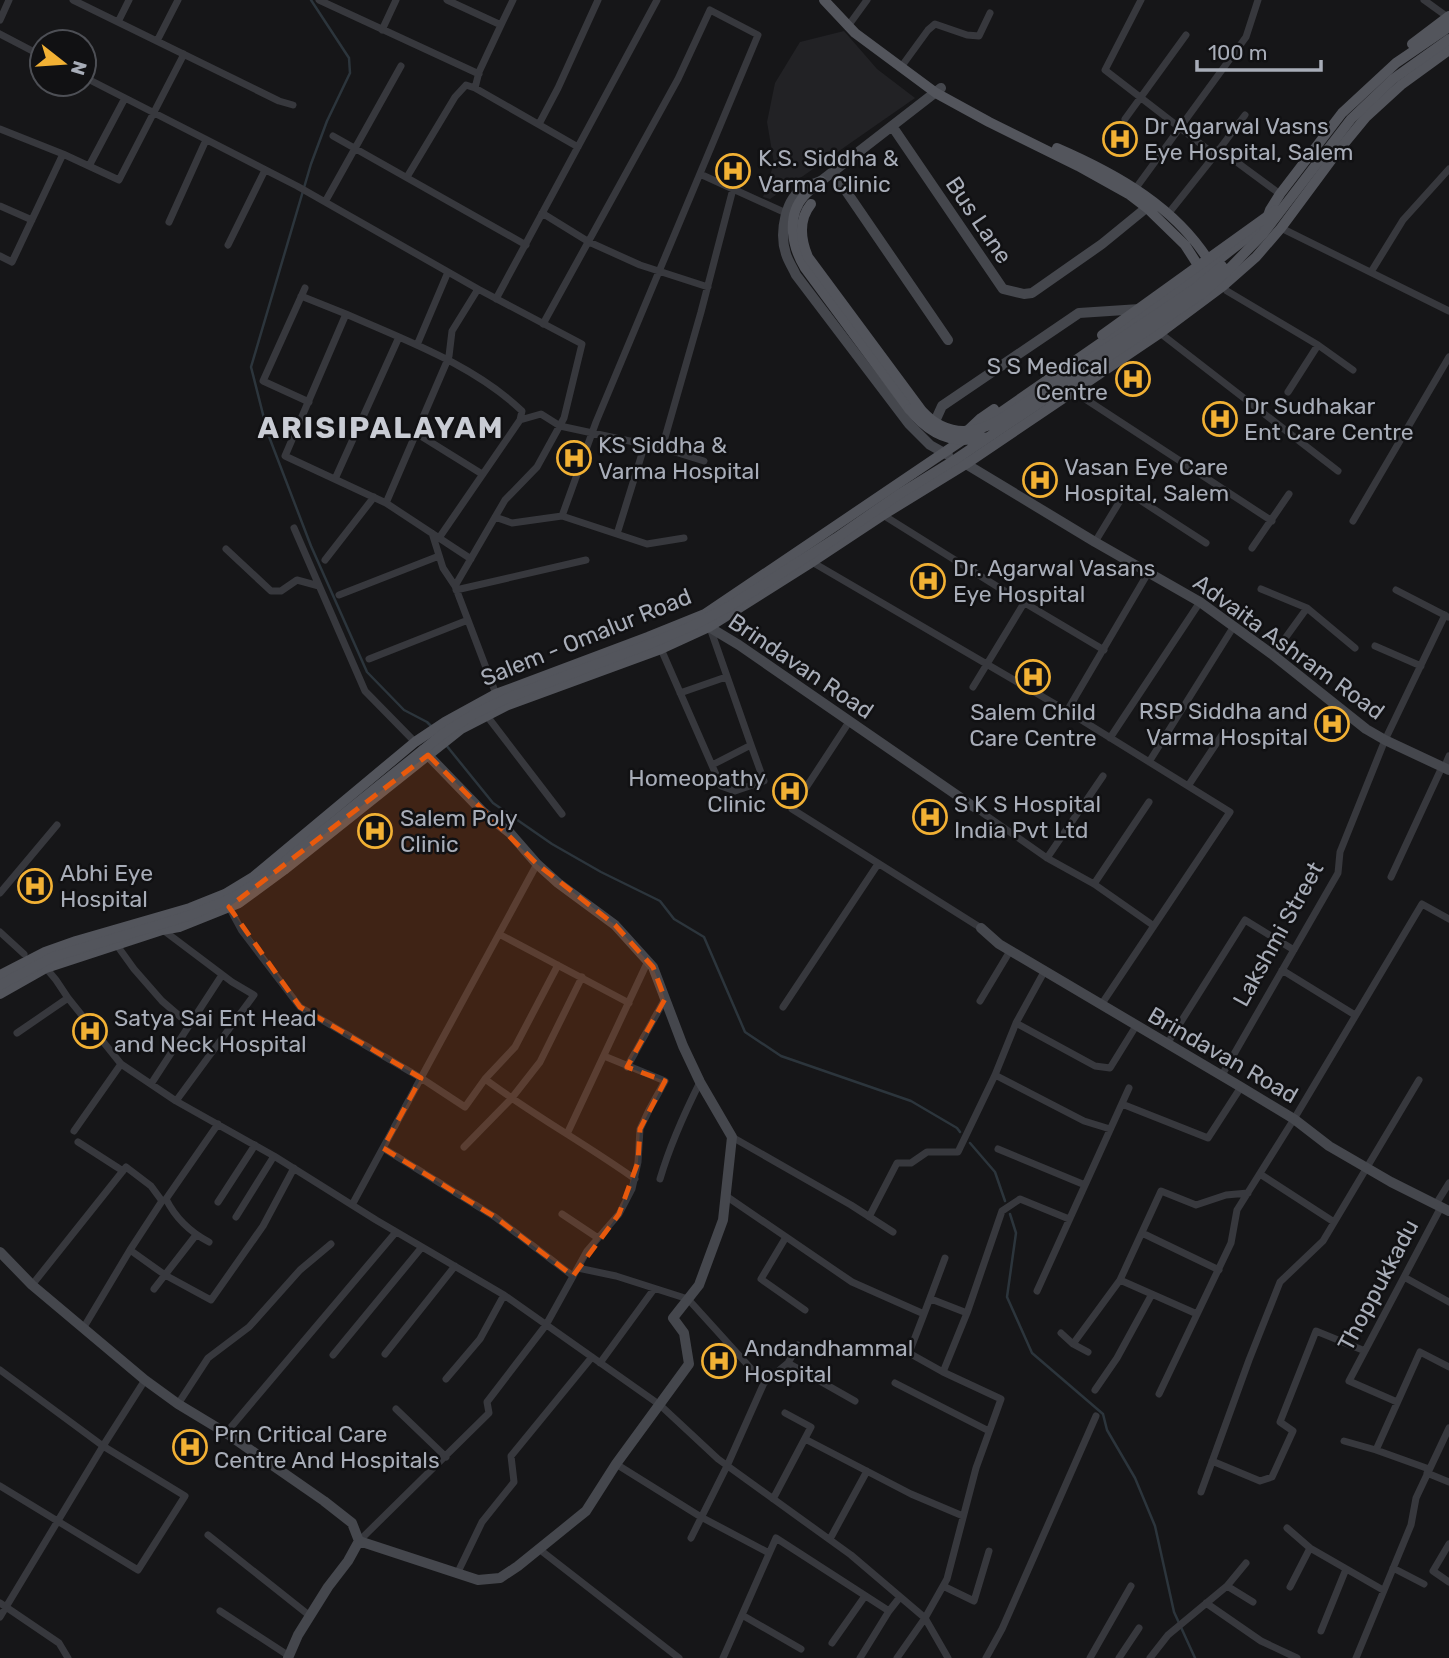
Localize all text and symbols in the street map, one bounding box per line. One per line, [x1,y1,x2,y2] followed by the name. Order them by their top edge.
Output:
[28,28,98,98] north arrow
[1197,28,1321,72] scale bar
[1208,40,1267,65] text: 100 m
[66,58,92,78] text: N
[1144,112,1354,166] place label: Dr Agarwal Vasns Eye Hospital, Salem
[1101,120,1139,158] hospital icon: Dr Agarwal Vasns Eye Hospital, Salem
[758,144,899,198] place label: K.S. Siddha & Varma Clinic
[714,152,752,190] hospital icon: K.S. Siddha & Varma Clinic
[940,171,1018,269] street label: Bus Lane
[987,352,1108,406] place label: S S Medical Centre
[1114,360,1152,398] hospital icon: S S Medical Centre
[1244,392,1414,446] place label: Dr Sudhakar Ent Care Centre
[1201,400,1239,438] hospital icon: Dr Sudhakar Ent Care Centre
[257,410,505,446] district label: ARISIPALAYAM
[598,431,760,485] place label: KS Siddha & Varma Hospital
[555,439,593,477] hospital icon: KS Siddha & Varma Hospital
[1064,453,1229,507] place label: Vasan Eye Care Hospital, Salem
[1021,461,1059,499] hospital icon: Vasan Eye Care Hospital, Salem
[953,554,1156,608] place label: Dr. Agarwal Vasans Eye Hospital
[909,562,947,600] hospital icon: Dr. Agarwal Vasans Eye Hospital
[1188,568,1390,726] street label: Advaita Ashram Road
[477,582,695,692] street label: Salem - Omalur Road
[723,607,879,725] street label: Brindavan Road
[1014,658,1052,696] hospital icon: Salem Child Care Centre
[1139,697,1308,751] place label: RSP Siddha and Varma Hospital
[969,698,1097,752] place label: Salem Child Care Centre
[1313,705,1351,743] hospital icon: RSP Siddha and Varma Hospital
[628,764,766,818] place label: Homeopathy Clinic
[771,772,809,810] hospital icon: Homeopathy Clinic
[954,790,1101,844] place label: S K S Hospital India Pvt Ltd
[911,798,949,836] hospital icon: S K S Hospital India Pvt Ltd
[400,804,518,858] place label: Salem Poly Clinic
[356,812,394,850] hospital icon: Salem Poly Clinic
[1227,857,1329,1011] street label: Lakshmi Street
[60,859,153,913] place label: Abhi Eye Hospital
[16,867,54,905] hospital icon: Abhi Eye Hospital
[1143,1001,1303,1109] street label: Brindavan Road
[114,1004,317,1058] place label: Satya Sai Ent Head and Neck Hospital
[71,1012,109,1050] hospital icon: Satya Sai Ent Head and Neck Hospital
[1332,1214,1424,1356] street label: Thoppukkadu
[744,1334,913,1388] place label: Andandhammal Hospital
[700,1342,738,1380] hospital icon: Andandhammal Hospital
[214,1420,440,1474] place label: Prn Critical Care Centre And Hospitals
[171,1428,209,1466] hospital icon: Prn Critical Care Centre And Hospitals

